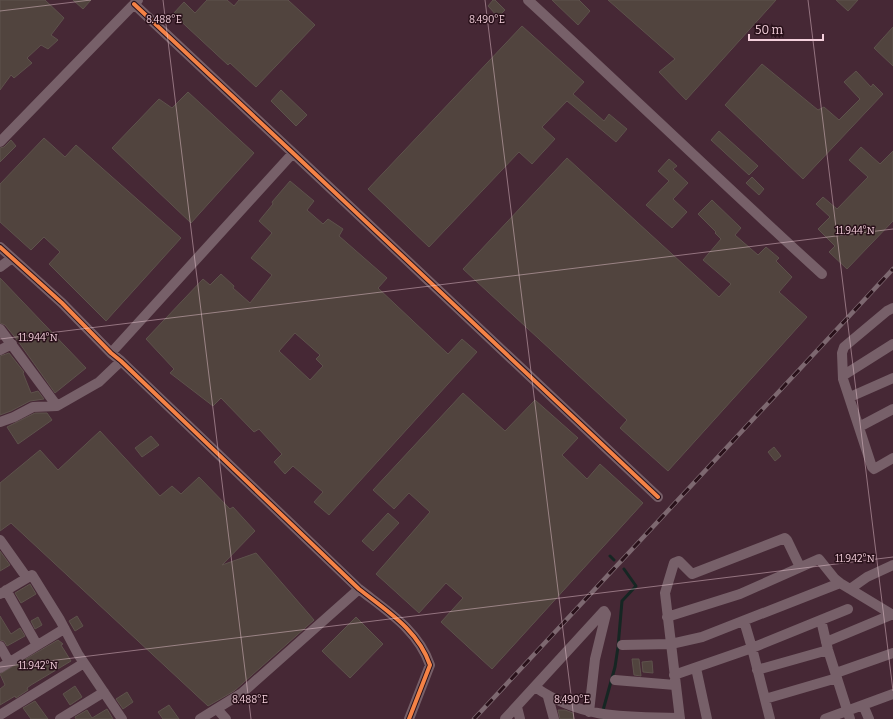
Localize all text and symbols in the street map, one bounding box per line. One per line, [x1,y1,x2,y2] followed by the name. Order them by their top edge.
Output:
[146,14,182,26] text: 8.488°E
[469,14,505,26] text: 8.490°E
[749,16,823,42] scale bar
[755,23,784,37] text: 50 m
[835,225,875,237] text: 11.944°N
[18,332,58,344] text: 11.944°N
[835,553,875,565] text: 11.942°N
[18,660,58,672] text: 11.942°N
[232,694,268,706] text: 8.488°E
[554,694,590,706] text: 8.490°E

